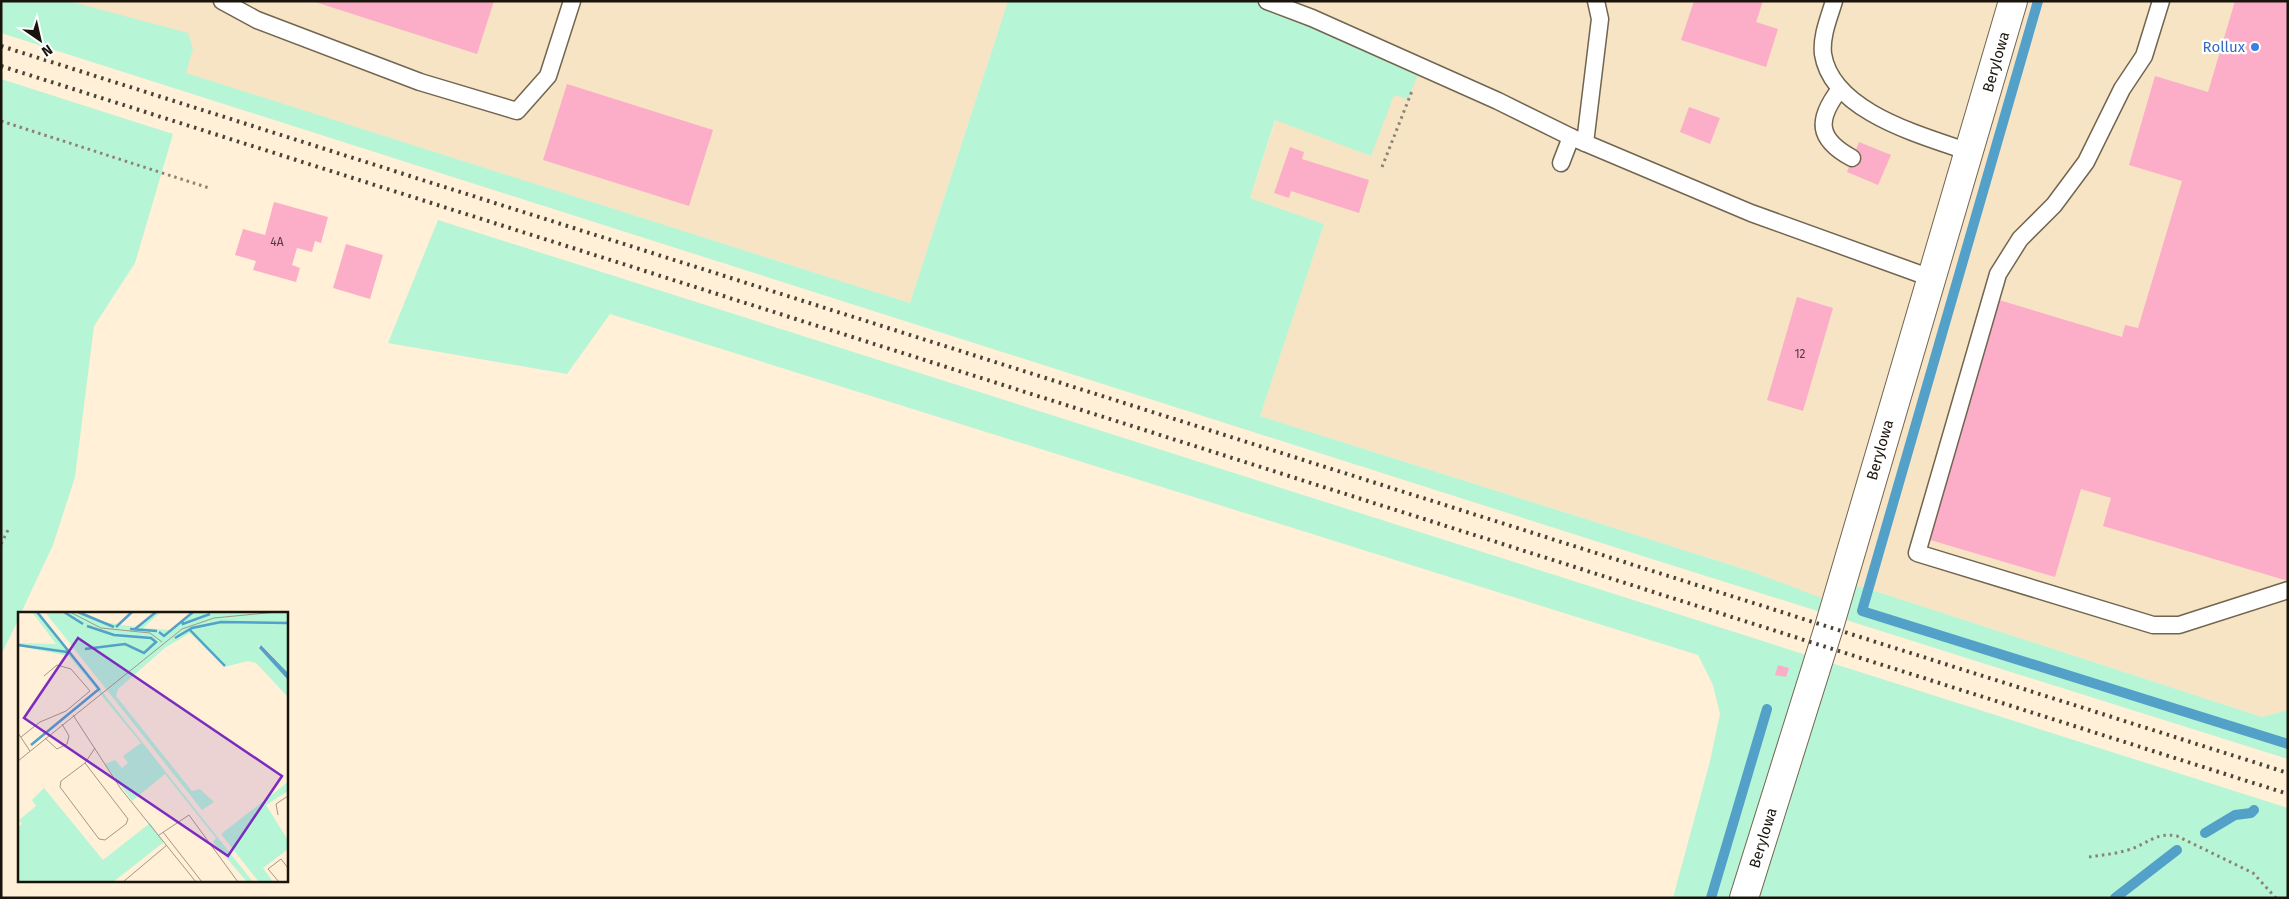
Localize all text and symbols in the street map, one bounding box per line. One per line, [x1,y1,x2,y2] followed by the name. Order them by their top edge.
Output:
[15,15,65,65] north arrow
[1979,30,2013,94] street label: Berylowa
[2203,38,2246,56] place label: Rollux
[38,41,56,60] text: N
[2249,41,2261,53] marker: Rollux
[270,235,284,249] house number: 4A
[1794,347,1806,361] house number: 12
[1863,418,1897,482] street label: Berylowa
[18,612,288,882] inset map
[1745,806,1781,870] street label: Berylowa

